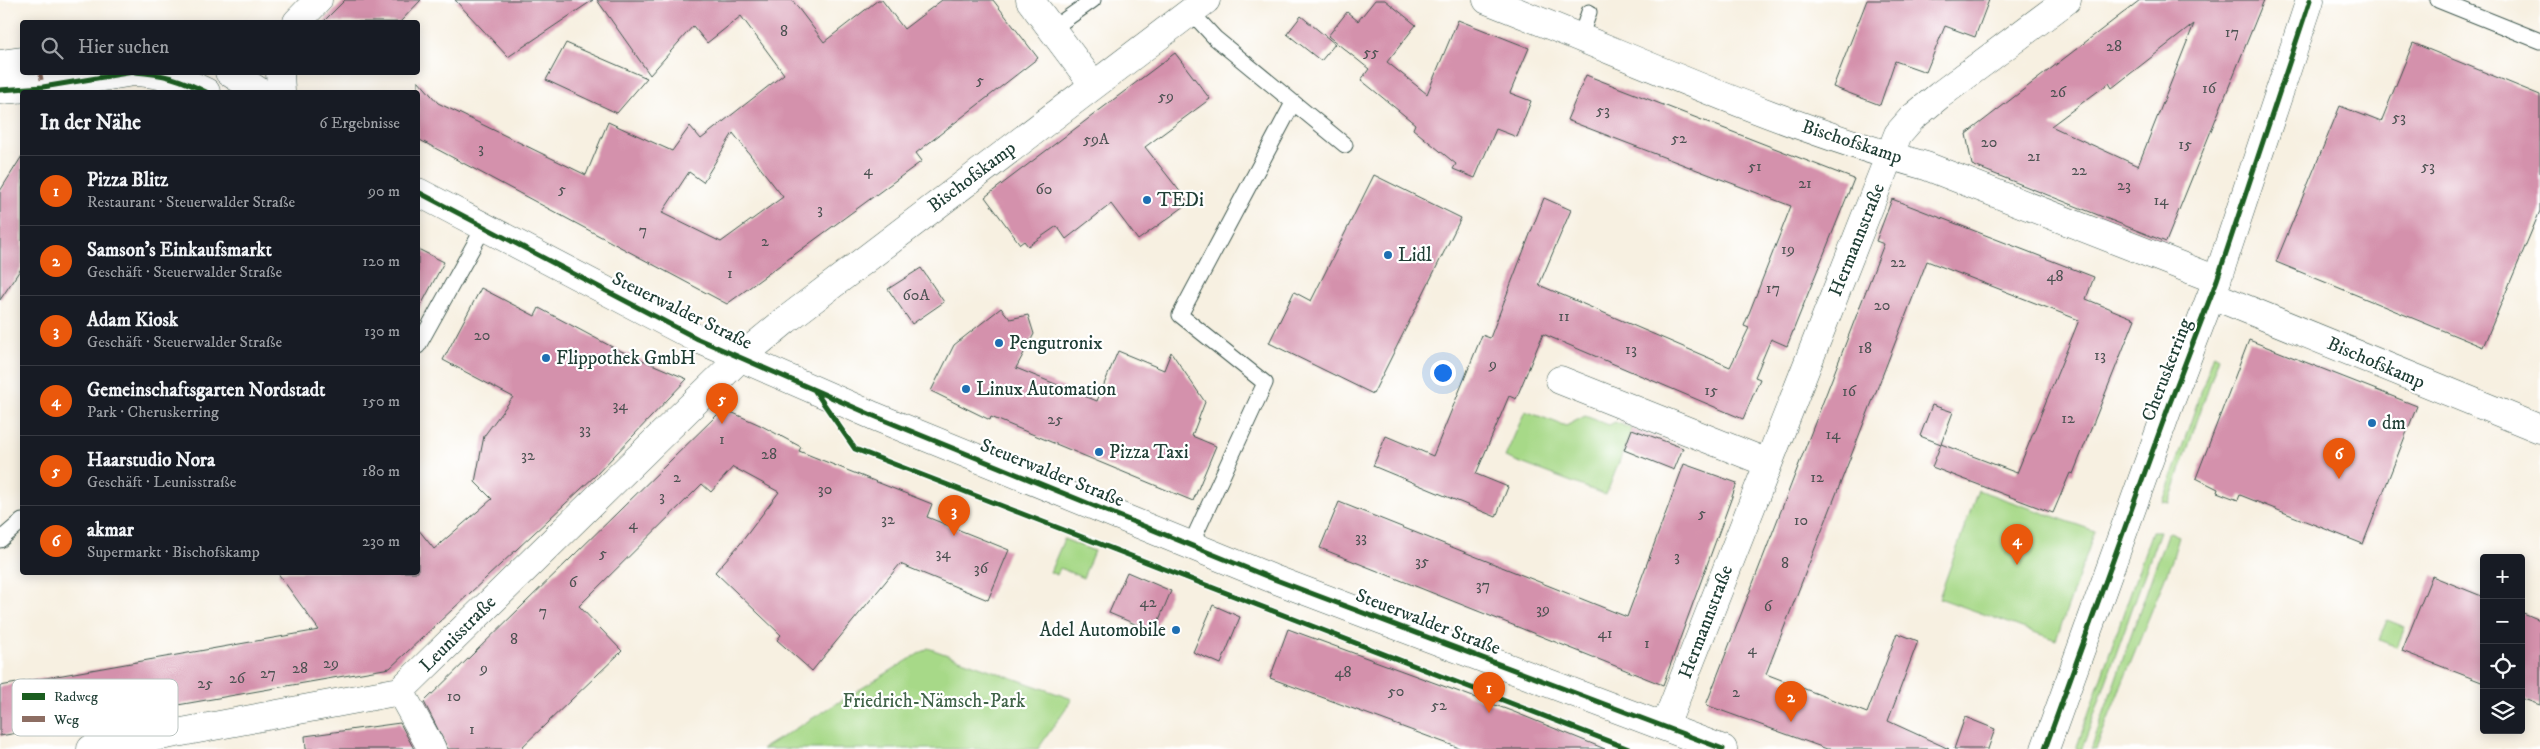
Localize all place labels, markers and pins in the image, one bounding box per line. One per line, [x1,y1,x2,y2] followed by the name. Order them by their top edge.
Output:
[1157,189,1204,212] place label: TEDi
[1141,194,1153,206] marker: TEDi
[1398,244,1432,267] place label: Lidl
[1382,249,1394,261] marker: Lidl
[1009,332,1103,355] place label: Pengutronix
[993,337,1005,349] marker: Pengutronix
[556,347,696,370] place label: Flippothek GmbH
[540,352,552,364] marker: Flippothek GmbH
[976,378,1116,401] place label: Linux Automation
[706,383,738,424] pin: 5
[960,383,972,395] marker: Linux Automation
[2382,412,2406,435] place label: dm
[2366,417,2378,429] marker: dm
[2323,438,2355,479] pin: 6
[1109,441,1189,464] place label: Pizza Taxi
[1093,446,1105,458] marker: Pizza Taxi
[938,495,970,536] pin: 3
[2001,524,2033,565] pin: 4
[1039,619,1166,642] place label: Adel Automobile
[1170,624,1182,636] marker: Adel Automobile
[1473,672,1505,713] pin: 1
[1775,681,1807,722] pin: 2

